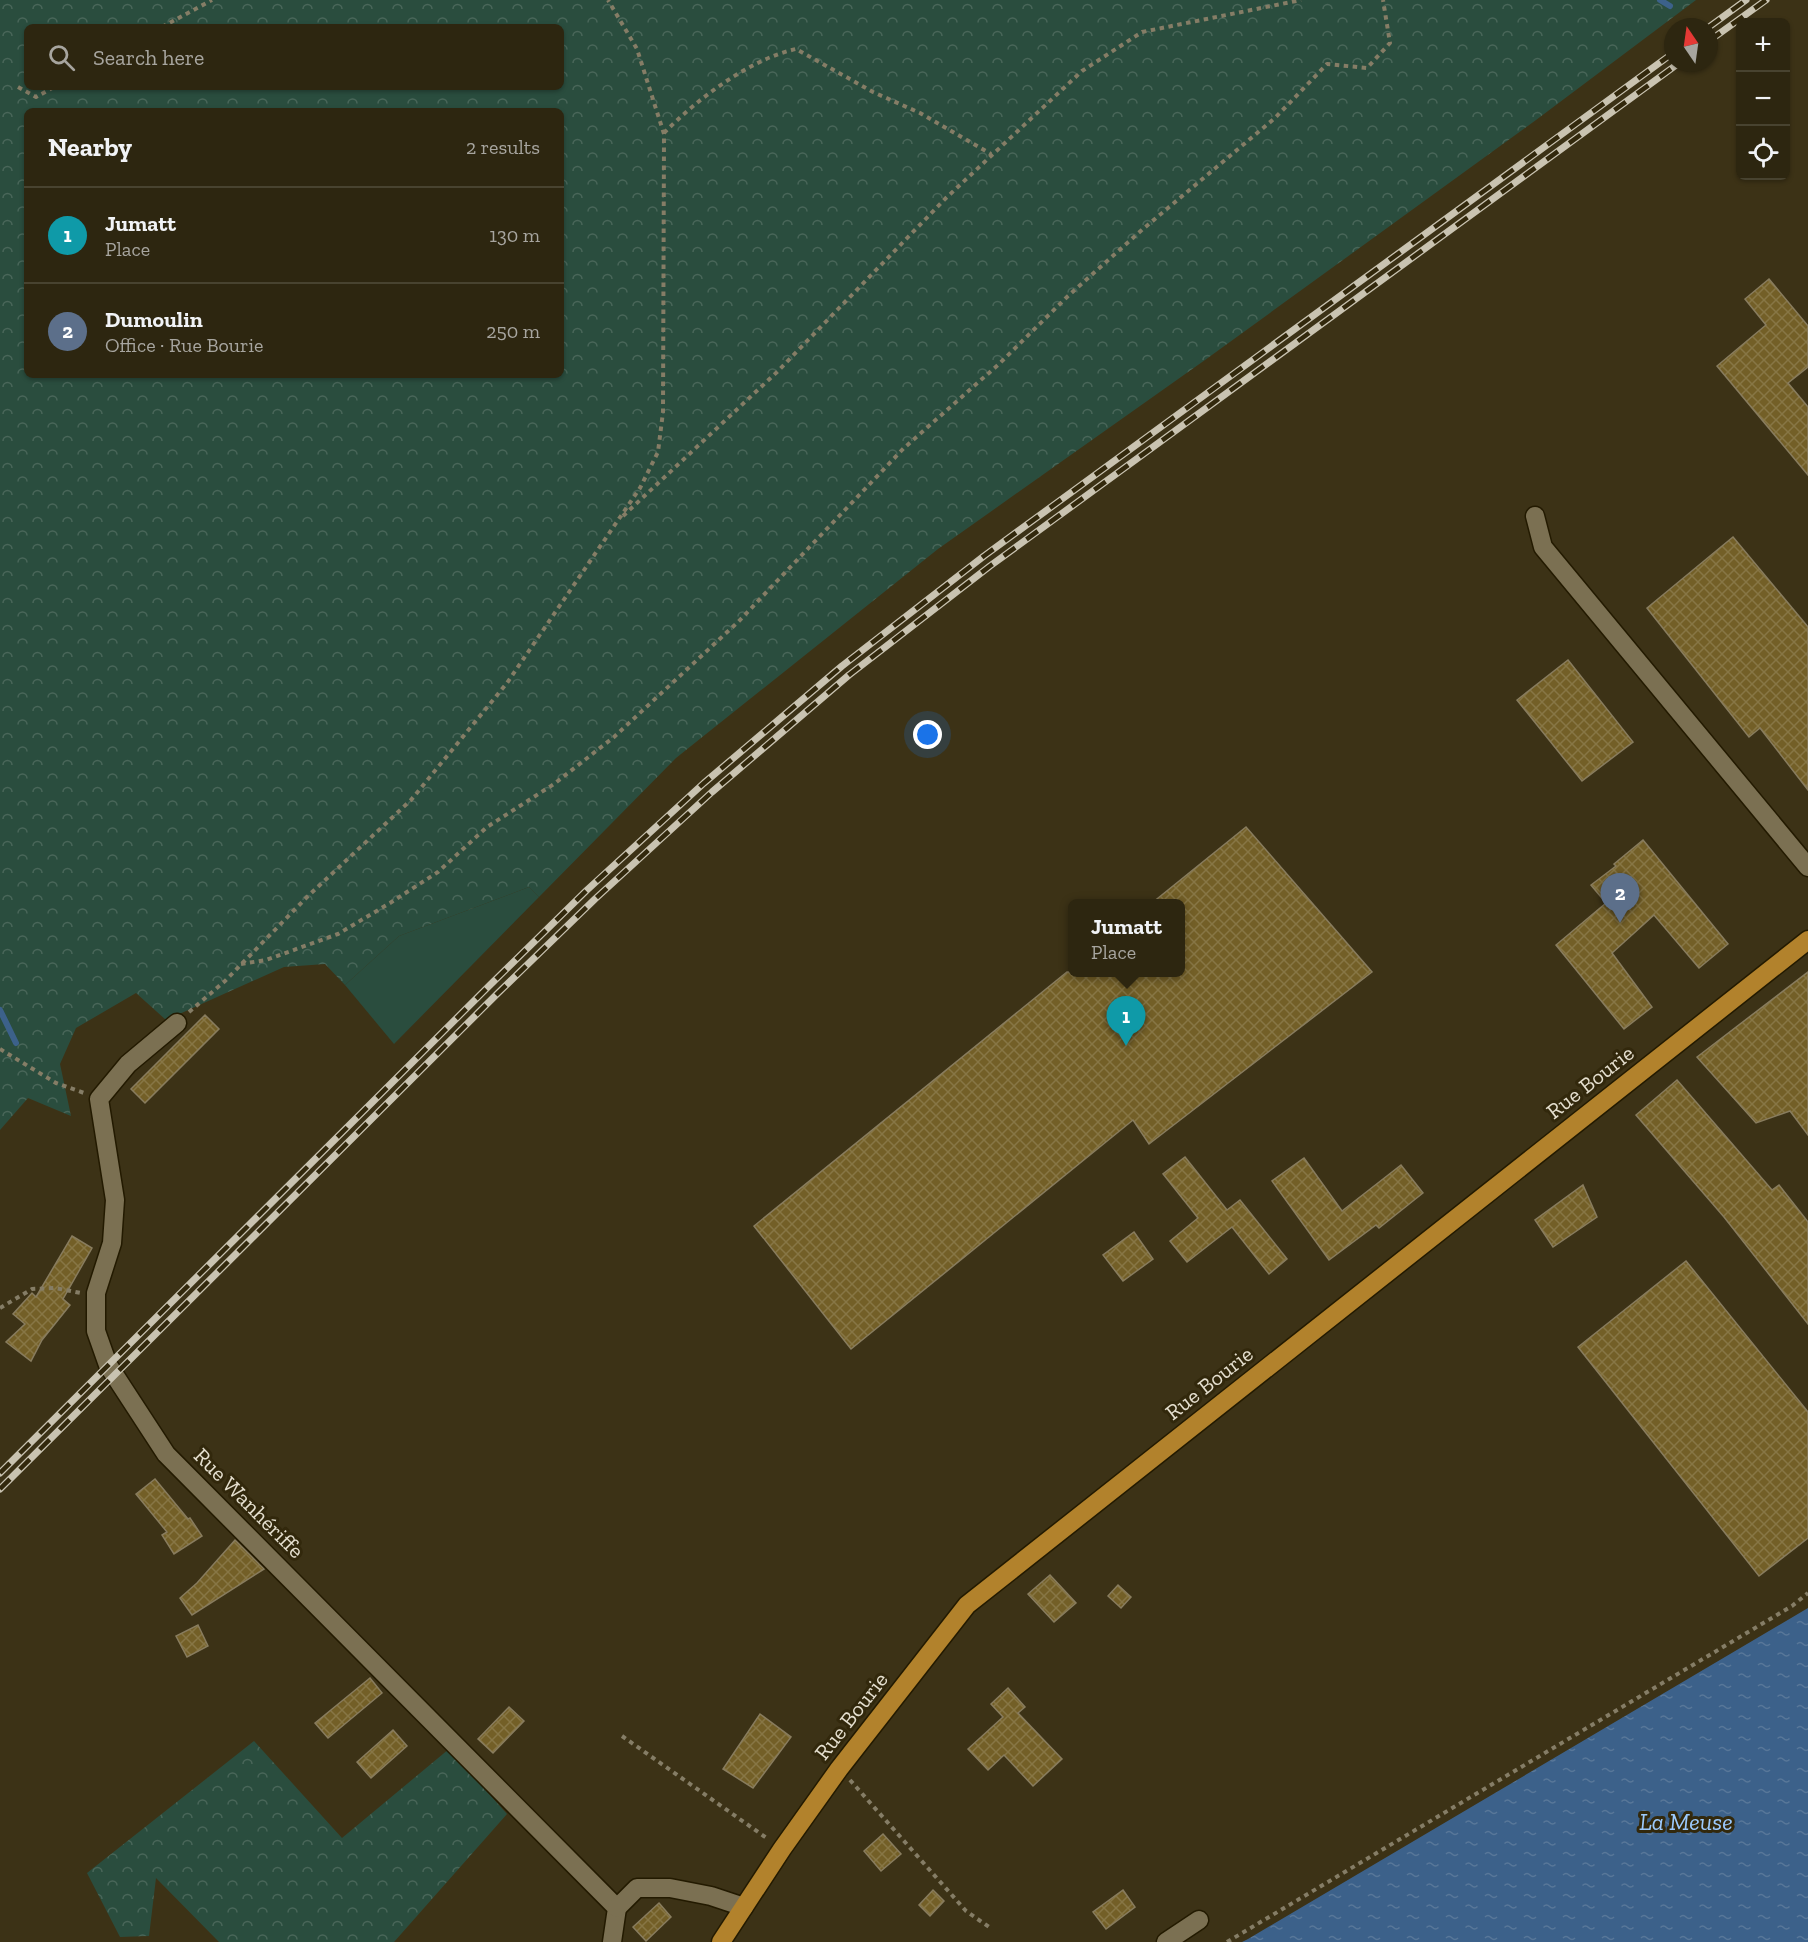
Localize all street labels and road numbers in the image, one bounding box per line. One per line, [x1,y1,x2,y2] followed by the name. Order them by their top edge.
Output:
[1541,1039,1639,1125] street label: Rue Bourie
[1160,1340,1258,1426] street label: Rue Bourie
[188,1442,310,1564] street label: Rue Wanhériffe
[808,1667,894,1765] street label: Rue Bourie

